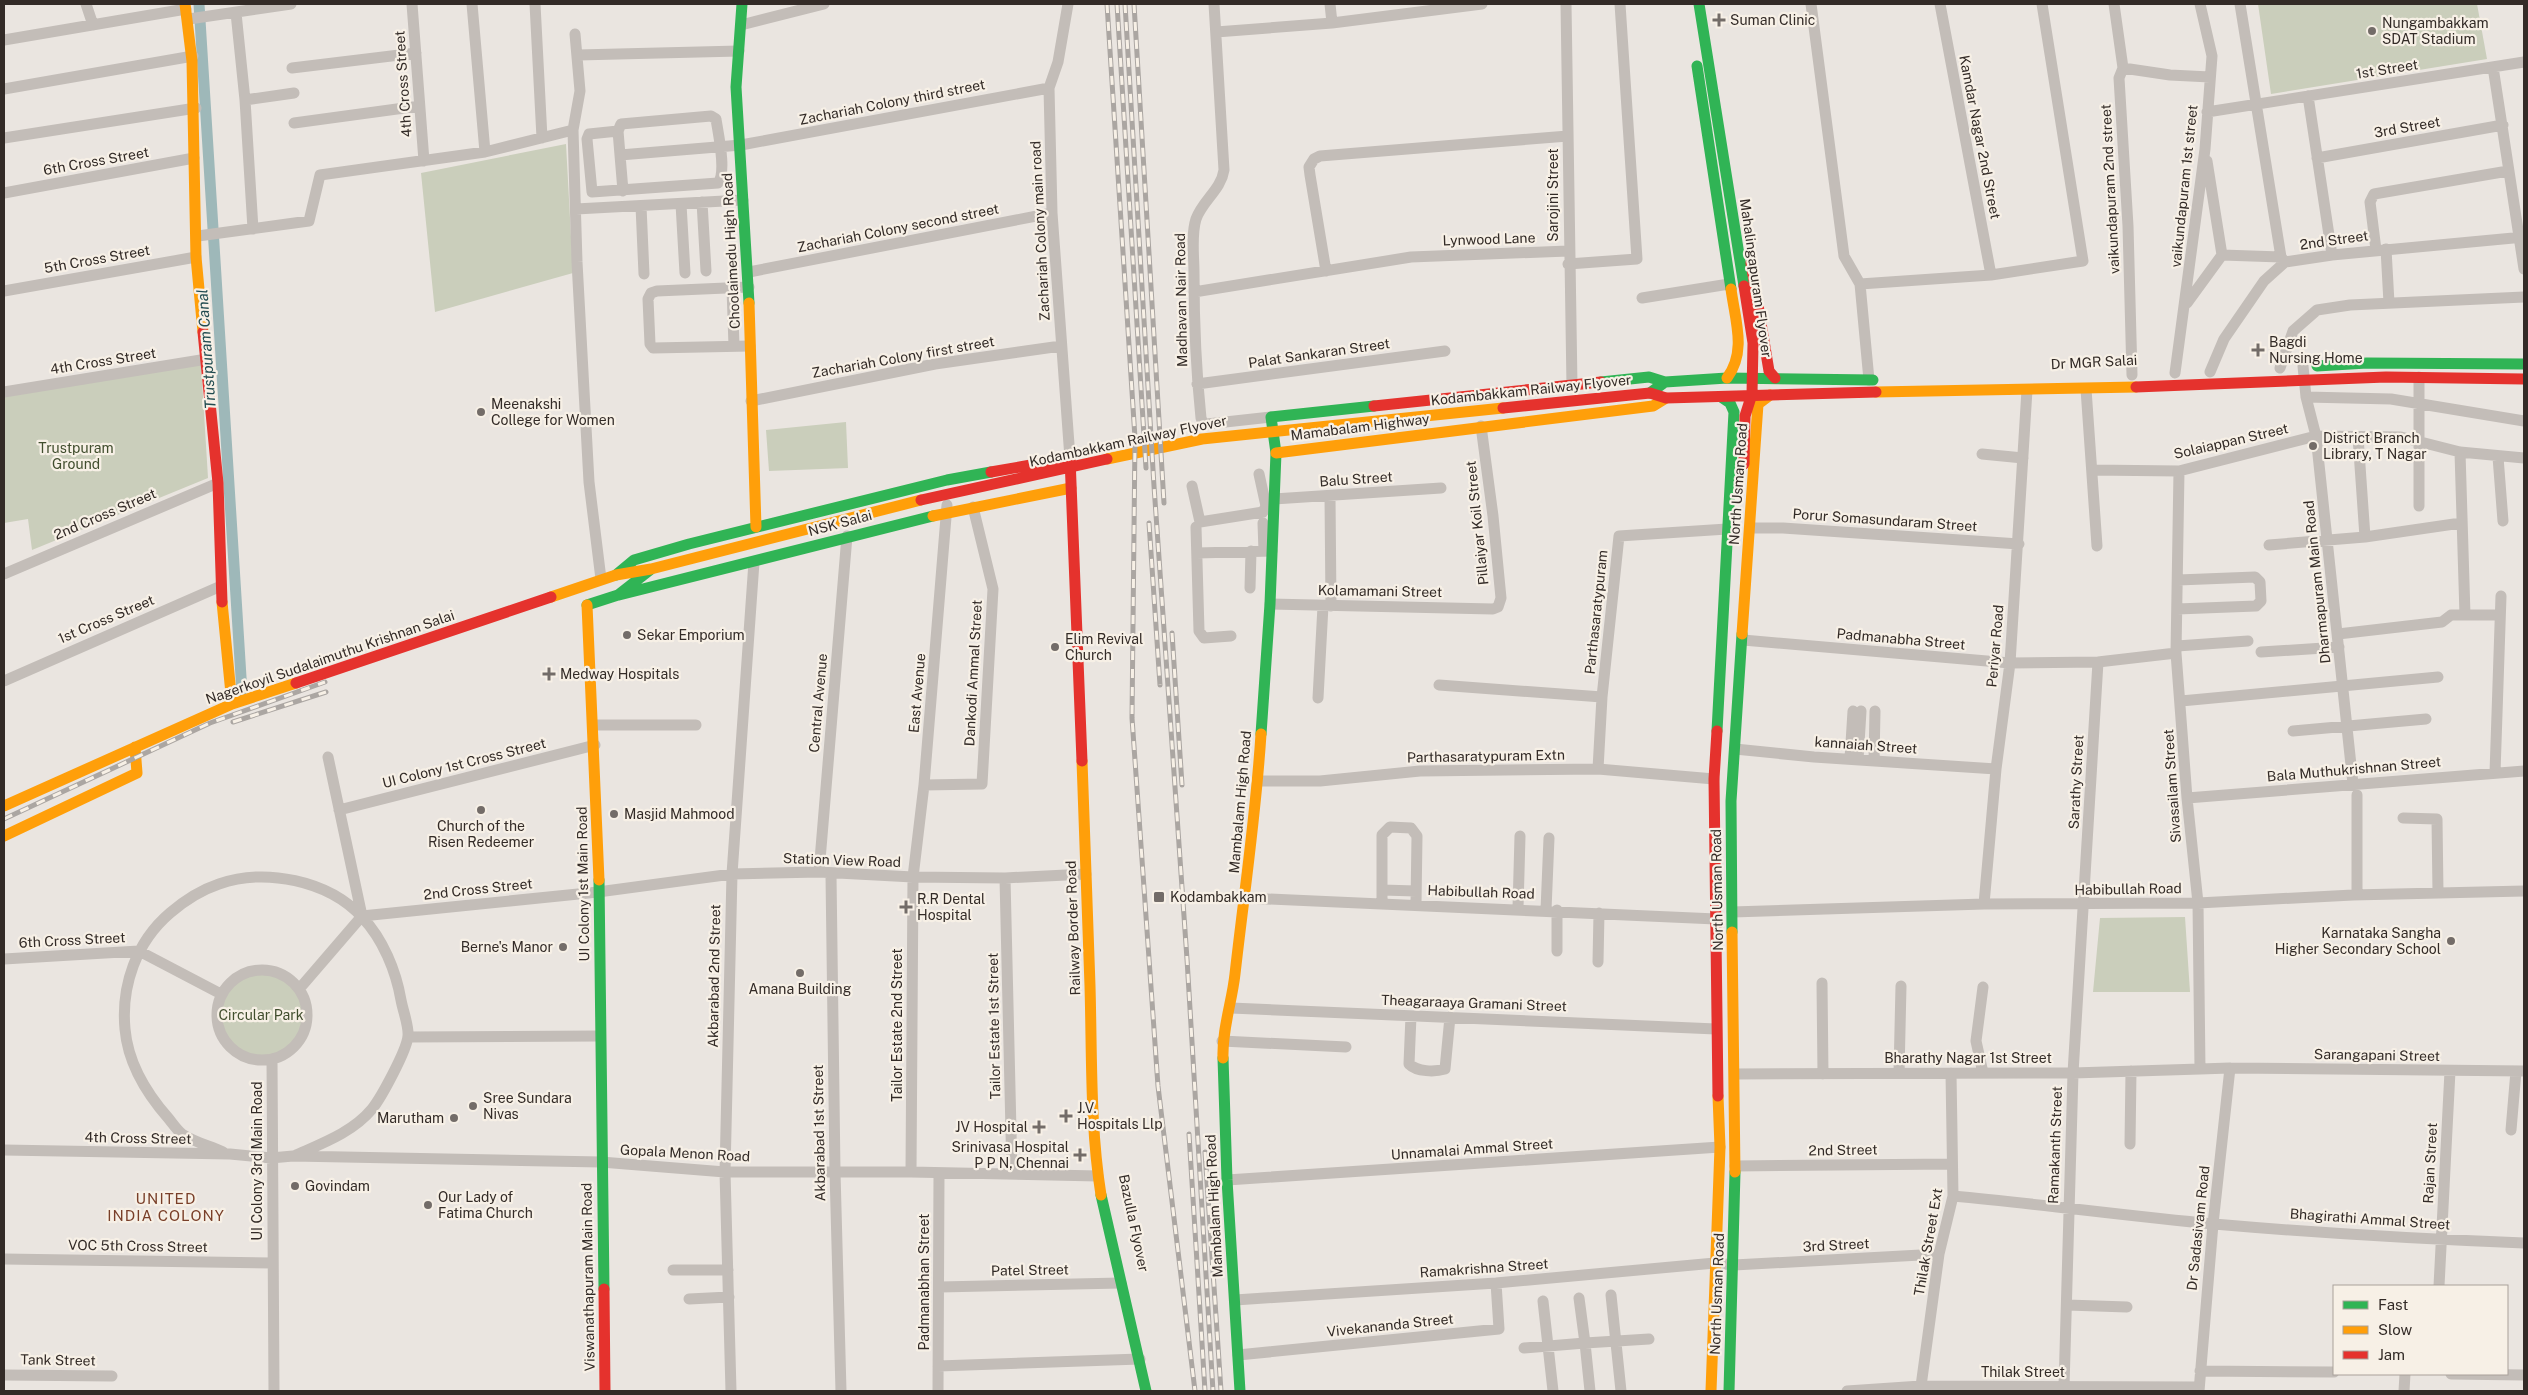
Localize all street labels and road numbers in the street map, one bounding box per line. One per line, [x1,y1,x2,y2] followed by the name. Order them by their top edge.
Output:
[391,30,415,138] street label: 4th Cross Street
[1956,54,2004,220] street label: Kamdar Nagar 2nd Street
[2355,56,2419,82] street label: 1st Street
[798,76,986,128] street label: Zachariah Colony third street
[2098,104,2122,274] street label: vaikundapuram 2nd street
[2167,104,2201,268] street label: vaikundapuram 1st street
[2373,113,2441,141] street label: 3rd Street
[1027,141,1053,321] street label: Zachariah Colony main road
[42,144,150,178] street label: 6th Cross Street
[1545,148,1561,242] street label: Sarojini Street
[719,172,743,330] street label: Choolaimedu High Road
[1737,197,1775,359] street label: Mahalingapuram Flyover
[796,201,1000,255] street label: Zachariah Colony second street
[2299,227,2369,253] street label: 2nd Street
[1442,229,1536,249] street label: Lynwood Lane
[1172,233,1190,367] street label: Madhavan Nair Road
[43,242,151,276] street label: 5th Cross Street
[810,333,996,381] street label: Zachariah Colony first street
[1247,335,1391,371] street label: Palat Sankaran Street
[49,345,157,377] street label: 4th Cross Street
[2050,352,2138,372] street label: Dr MGR Salai
[1430,372,1632,408] street label: Kodambakkam Railway Flyover
[1290,410,1431,443] street label: Mamabalam Highway
[1028,412,1228,470] street label: Kodambakkam Railway Flyover
[2172,420,2290,462] street label: Solaiappan Street
[1726,423,1750,545] street label: North Usman Road
[1463,460,1491,586] street label: Pillaiyar Koil Street
[1319,468,1393,490] street label: Balu Street
[52,485,158,543] street label: 2nd Cross Street
[2300,500,2334,664] street label: Dharmapuram Main Road
[1792,506,1978,534] street label: Porur Somasundaram Street
[806,507,874,539] street label: NSK Salai
[1582,549,1610,675] street label: Parthasaratypuram
[1318,582,1442,600] street label: Kolamamani Street
[56,592,156,646] street label: 1st Cross Street
[961,599,985,747] street label: Dankodi Ammal Street
[1983,604,2007,688] street label: Periyar Road
[204,607,456,707] street label: Nagerkoyil Sudalaimuthu Krishnan Salai
[1836,625,1966,653] street label: Padmanabha Street
[906,652,928,734] street label: East Avenue
[806,653,830,753] street label: Central Avenue
[2160,729,2184,843] street label: Sivasailam Street
[1226,730,1254,874] street label: Mambalam High Road
[1814,733,1918,757] street label: kannaiah Street
[2066,734,2086,830] street label: Sarathy Street
[381,735,547,791] street label: UI Colony 1st Cross Street
[1407,747,1565,765] street label: Parthasaratypuram Extn
[2266,753,2442,785] street label: Bala Muthukrishnan Street
[574,806,592,962] street label: UI Colony 1st Main Road
[1708,829,1726,951] street label: North Usman Road
[783,850,901,870] street label: Station View Road
[1063,860,1083,996] street label: Railway Border Road
[423,875,533,903] street label: 2nd Cross Street
[2074,880,2182,898] street label: Habibullah Road
[1427,882,1535,902] street label: Habibullah Road
[705,904,723,1048] street label: Akbarabad 2nd Street
[18,929,126,951] street label: 6th Cross Street
[889,948,905,1102] street label: Tailor Estate 2nd Street
[985,953,1003,1099] street label: Tailor Estate 1st Street
[1381,992,1567,1014] street label: Theagaraaya Gramani Street
[2314,1046,2440,1064] street label: Sarangapani Street
[1884,1050,2052,1066] street label: Bharathy Nagar 1st Street
[810,1064,828,1202] street label: Akbarabad 1st Street
[249,1081,265,1241] street label: UI Colony 3rd Main Road
[2045,1086,2065,1204] street label: Ramakanth Street
[2420,1122,2440,1204] street label: Rajan Street
[84,1129,192,1147] street label: 4th Cross Street
[1202,1134,1226,1278] street label: Mambalam High Road
[1390,1135,1554,1163] street label: Unnamalai Ammal Street
[1808,1141,1878,1159] street label: 2nd Street
[619,1142,751,1164] street label: Gopala Menon Road
[2183,1165,2213,1291] street label: Dr Sadasivam Road
[1116,1173,1152,1273] street label: Bazulla Flyover
[578,1183,598,1371] street label: Viswanathapuram Main Road
[1911,1187,1945,1297] street label: Thilak Street Ext
[2289,1205,2451,1233] street label: Bhagirathi Ammal Street
[916,1213,932,1351] street label: Padmanabhan Street
[1707,1233,1727,1355] street label: North Usman Road
[1802,1235,1870,1255] street label: 3rd Street
[68,1237,208,1255] street label: VOC 5th Cross Street
[1419,1256,1549,1280] street label: Ramakrishna Street
[991,1261,1069,1279] street label: Patel Street
[1326,1310,1454,1340] street label: Vivekananda Street
[20,1351,96,1369] street label: Tank Street
[1981,1364,2065,1380] street label: Thilak Street

